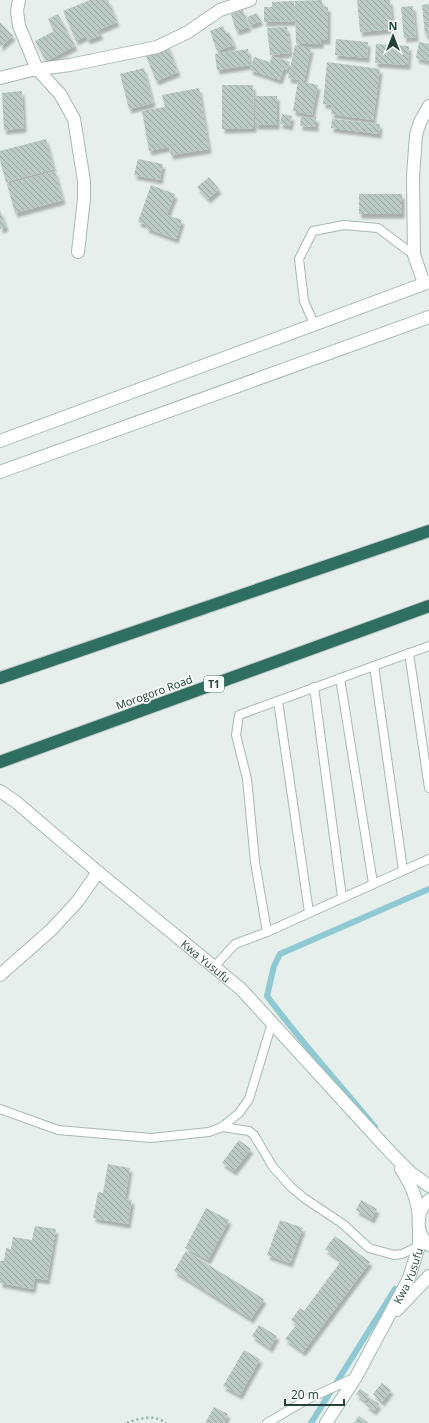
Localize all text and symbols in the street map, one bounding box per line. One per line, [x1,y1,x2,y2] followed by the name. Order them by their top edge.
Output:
[373,16,413,56] north arrow
[389,18,397,33] text: N
[114,671,194,713] street label: Morogoro Road
[204,676,224,692] road number: T1
[178,936,234,985] street label: Kwa Yusufu
[389,1246,426,1306] street label: Kwa Yusufu
[285,1381,344,1407] scale bar
[291,1386,319,1403] text: 20 m

